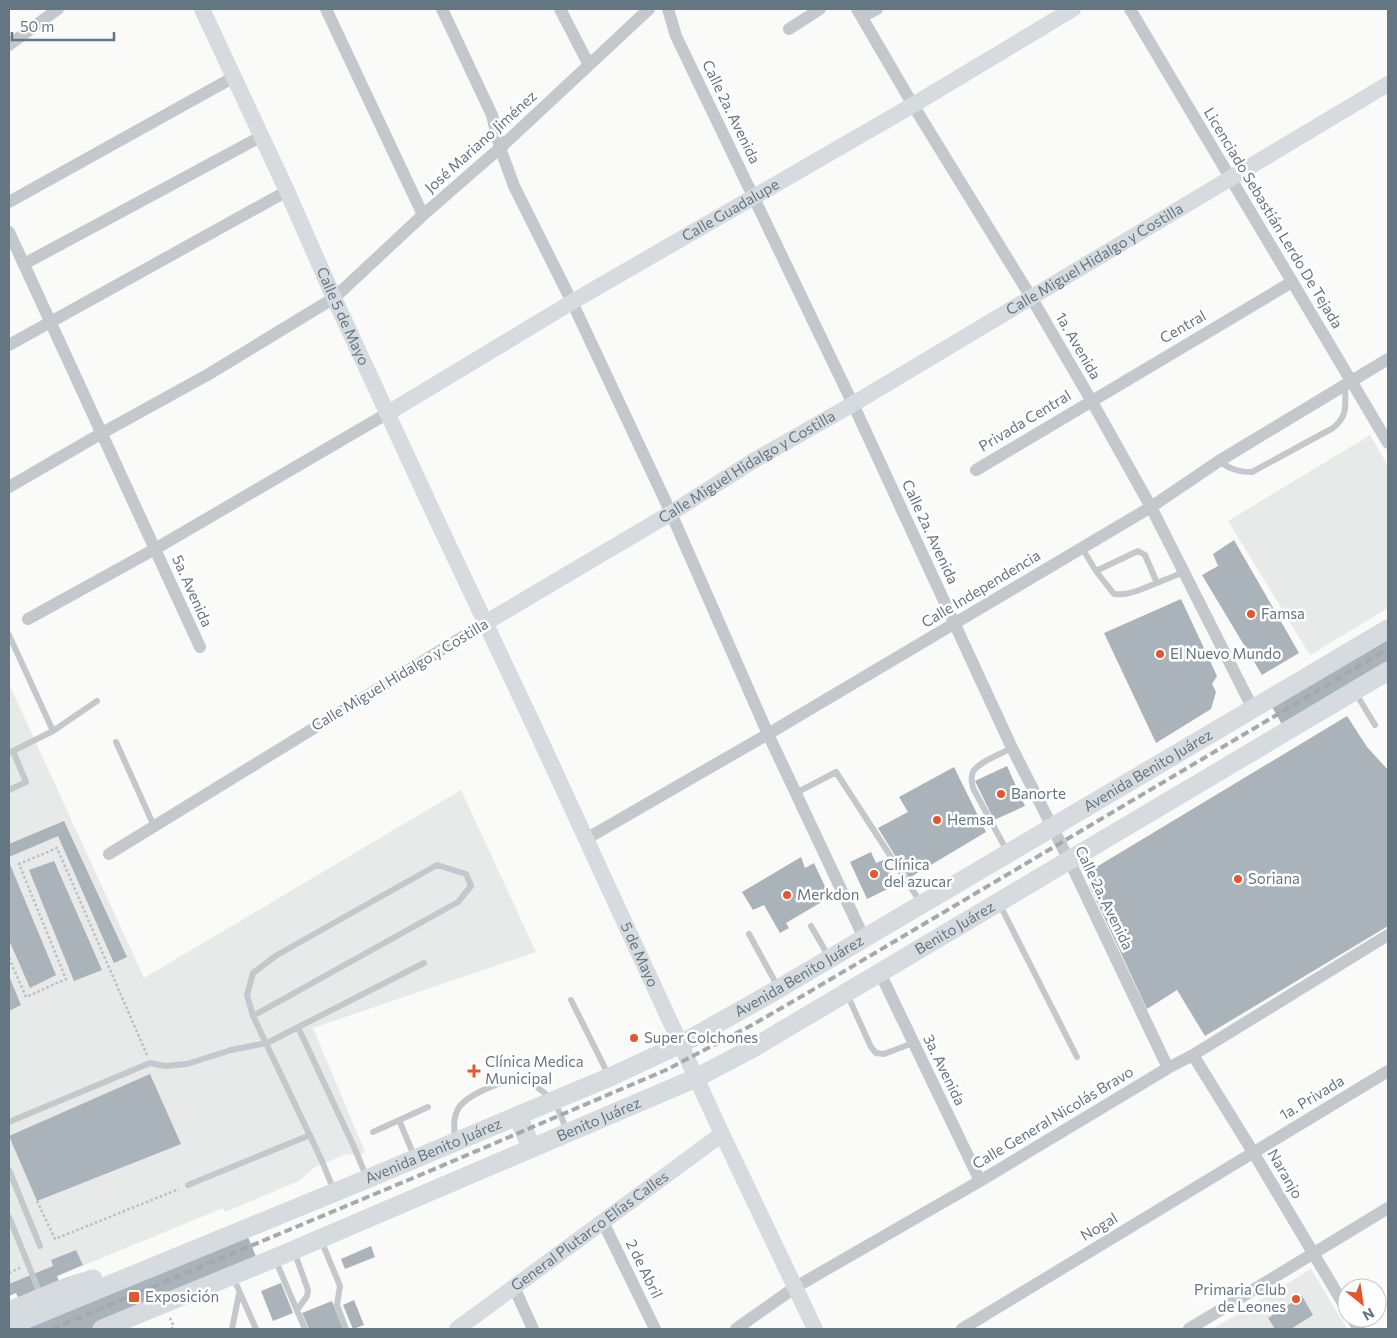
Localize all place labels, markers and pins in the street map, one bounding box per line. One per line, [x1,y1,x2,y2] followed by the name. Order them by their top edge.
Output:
[1261,604,1305,622] place label: Famsa
[1245,608,1257,620] marker: Famsa
[1170,644,1281,662] place label: El Nuevo Mundo
[1154,648,1166,660] marker: El Nuevo Mundo
[1011,784,1066,802] place label: Banorte
[995,788,1007,800] marker: Banorte
[947,810,994,828] place label: Hemsa
[931,814,943,826] marker: Hemsa
[884,855,952,890] place label: Clínica del azucar
[868,868,880,880] marker: Clínica del azucar
[1248,869,1300,887] place label: Soriana
[1232,873,1244,885] marker: Soriana
[797,885,859,903] place label: Merkdon
[781,889,793,901] marker: Merkdon
[644,1028,758,1046] place label: Super Colchones
[628,1032,640,1044] marker: Super Colchones
[485,1052,584,1087] place label: Clínica Medica Municipal
[467,1064,481,1078] marker: Clínica Medica Municipal
[1194,1280,1286,1315] place label: Primaria Club de Leones
[145,1287,219,1305] place label: Exposición
[127,1290,141,1304] marker: Exposición
[1290,1293,1302,1305] marker: Primaria Club de Leones

